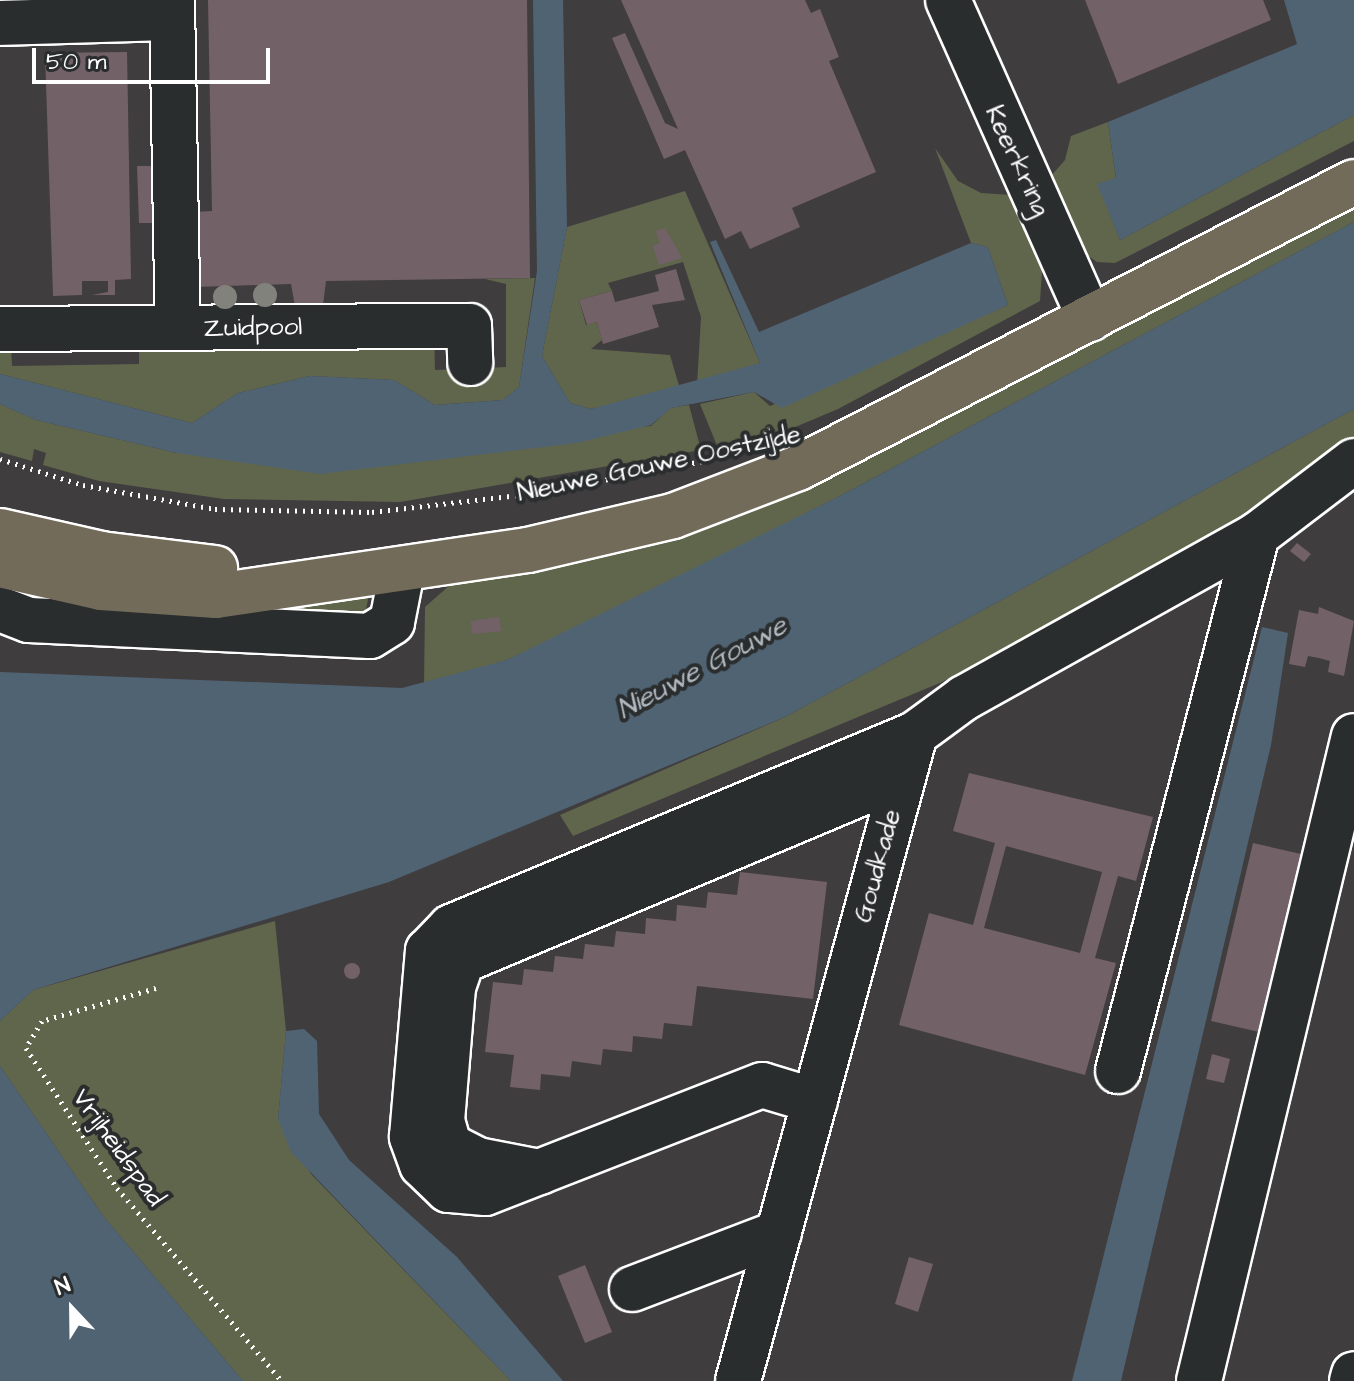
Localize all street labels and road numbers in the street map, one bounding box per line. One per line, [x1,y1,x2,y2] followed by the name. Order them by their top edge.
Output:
[978,101,1056,221] street label: Keerkring
[203,312,303,344] street label: Zuidpool
[515,419,803,509] street label: Nieuwe Gouwe Oostzijde
[848,806,908,926] street label: Goudkade
[65,1083,171,1213] street label: Vrijheidspad

